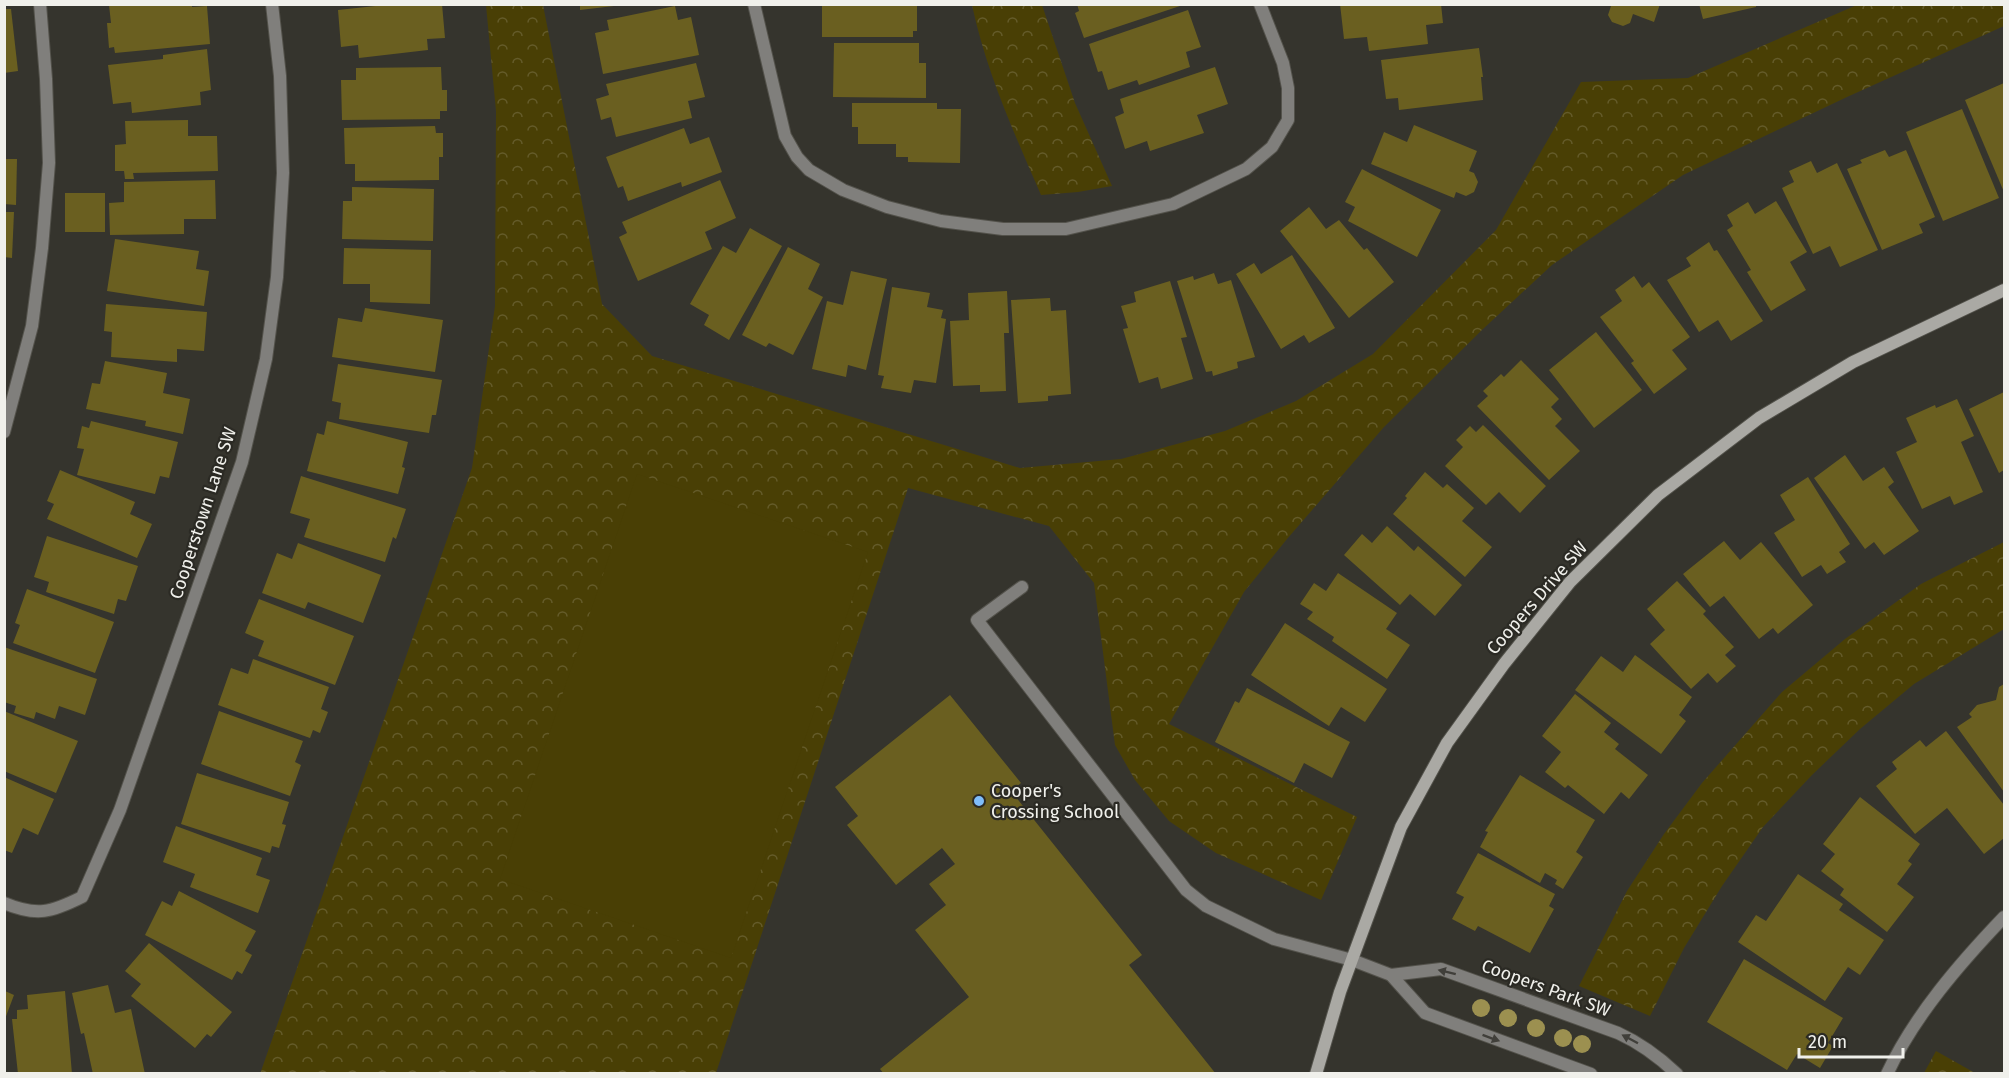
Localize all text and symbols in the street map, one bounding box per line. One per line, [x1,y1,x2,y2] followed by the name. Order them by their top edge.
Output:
[165,424,241,602] street label: Cooperstown Lane SW
[1482,537,1592,659] street label: Coopers Drive SW
[991,780,1119,823] place label: Cooper's Crossing School
[972,794,986,808] marker: Cooper's Crossing School
[1478,954,1614,1022] street label: Coopers Park SW
[1438,967,1456,976] one-way arrow
[1799,1021,1902,1059] scale bar
[1808,1031,1847,1053] text: 20 m
[1482,1033,1500,1043] one-way arrow
[1621,1034,1638,1044] one-way arrow

